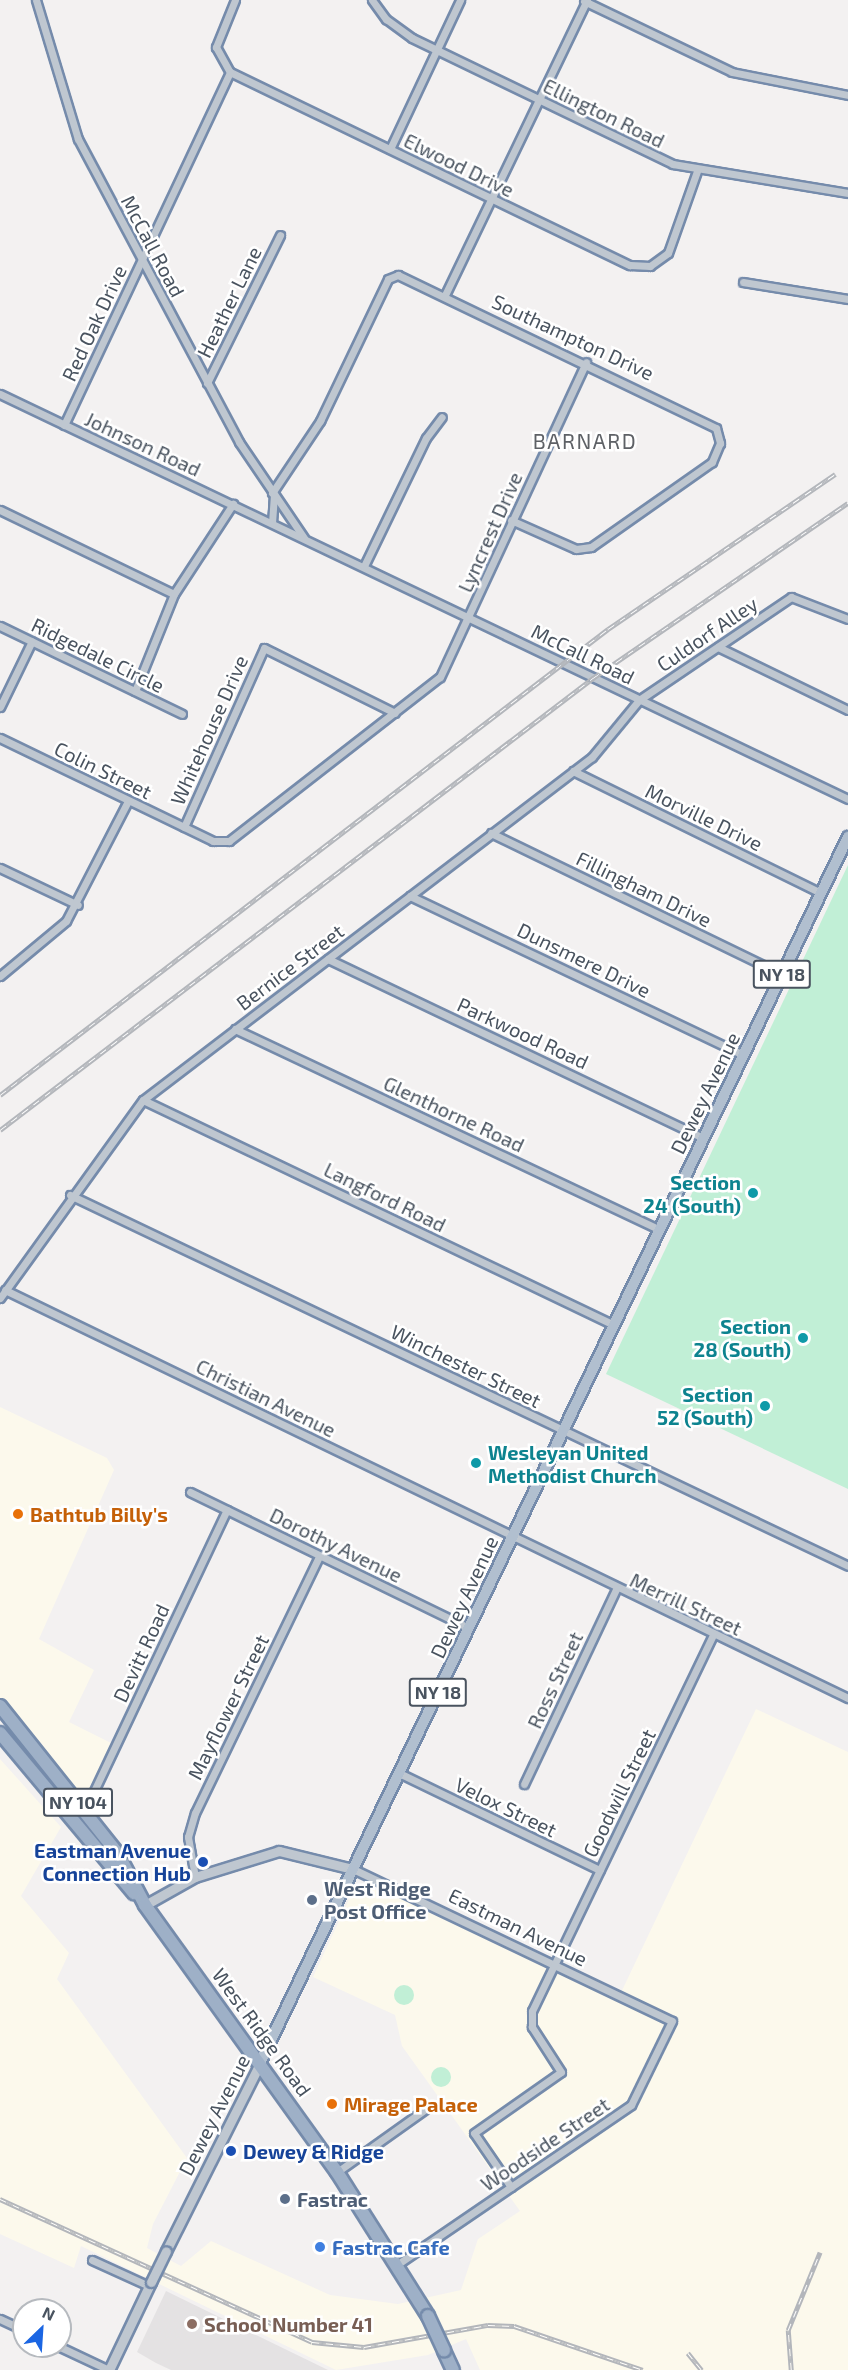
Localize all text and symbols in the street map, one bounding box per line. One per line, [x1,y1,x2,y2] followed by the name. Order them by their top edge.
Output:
[539,73,669,153] street label: Ellington Road
[400,128,518,202] street label: Elwood Drive
[116,191,190,301] street label: McCall Road
[192,242,266,362] street label: Heather Lane
[57,261,131,385] street label: Red Oak Drive
[488,289,658,385] street label: Southampton Drive
[81,407,205,481] street label: Johnson Road
[533,428,637,454] district label: BARNARD
[453,468,527,596] street label: Lyncrest Drive
[652,591,762,677] street label: Culdorf Alley
[28,612,168,698] street label: Ridgedale Circle
[527,619,639,689] street label: McCall Road
[165,652,253,808] street label: Whitehouse Drive
[50,736,156,804] street label: Colin Street
[642,778,766,856] street label: Morville Drive
[572,846,716,932] street label: Fillingham Drive
[514,917,654,1003] street label: Dunsmere Drive
[232,919,348,1015] street label: Bernice Street
[752,959,812,989] road number: NY 18
[454,992,592,1074] street label: Parkwood Road
[665,1028,745,1158] street label: Dewey Avenue
[380,1071,528,1157] street label: Glenthorne Road
[320,1157,450,1237] street label: Langford Road
[643,1170,741,1217] place label: Section 24 (South)
[746,1186,760,1200] marker: Section 24 (South)
[694,1314,791,1361] place label: Section 28 (South)
[387,1319,545,1413] street label: Winchester Street
[796,1331,810,1345] marker: Section 28 (South)
[192,1354,340,1442] street label: Christian Avenue
[657,1382,753,1429] place label: Section 52 (South)
[758,1399,772,1413] marker: Section 52 (South)
[488,1440,656,1487] place label: Wesleyan United Methodist Church
[469,1456,483,1470] marker: Wesleyan United Methodist Church
[30,1502,168,1526] place label: Bathtub Billy's
[266,1502,406,1588] street label: Dorothy Avenue
[11,1507,25,1521] marker: Bathtub Billy's
[425,1532,503,1662] street label: Dewey Avenue
[626,1568,746,1640] street label: Merrill Street
[108,1600,174,1706] street label: Devitt Road
[522,1628,588,1732] street label: Ross Street
[182,1630,274,1784] street label: Mayflower Street
[408,1677,468,1707] road number: NY 18
[578,1725,660,1861] street label: Goodwill Street
[451,1772,561,1842] street label: Velox Street
[42,1787,114,1817] road number: NY 104
[34,1838,191,1885] place label: Eastman Avenue Connection Hub
[196,1855,210,1869] marker: Eastman Avenue Connection Hub
[324,1876,431,1923] place label: West Ridge Post Office
[445,1883,591,1971] street label: Eastman Avenue
[305,1893,319,1907] marker: West Ridge Post Office
[207,1963,317,2101] street label: West Ridge Road
[173,2050,255,2180] street label: Dewey Avenue
[344,2092,478,2116] place label: Mirage Palace
[476,2092,614,2196] street label: Woodside Street
[325,2097,339,2111] marker: Mirage Palace
[243,2139,384,2163] place label: Dewey & Ridge
[224,2144,238,2158] marker: Dewey & Ridge
[297,2187,368,2211] place label: Fastrac
[278,2192,292,2206] marker: Fastrac
[332,2235,450,2259] place label: Fastrac Cafe
[313,2240,327,2254] marker: Fastrac Cafe
[12,2298,72,2358] north arrow
[40,2302,58,2324] text: N
[204,2312,374,2336] place label: School Number 41
[185,2317,199,2331] marker: School Number 41

